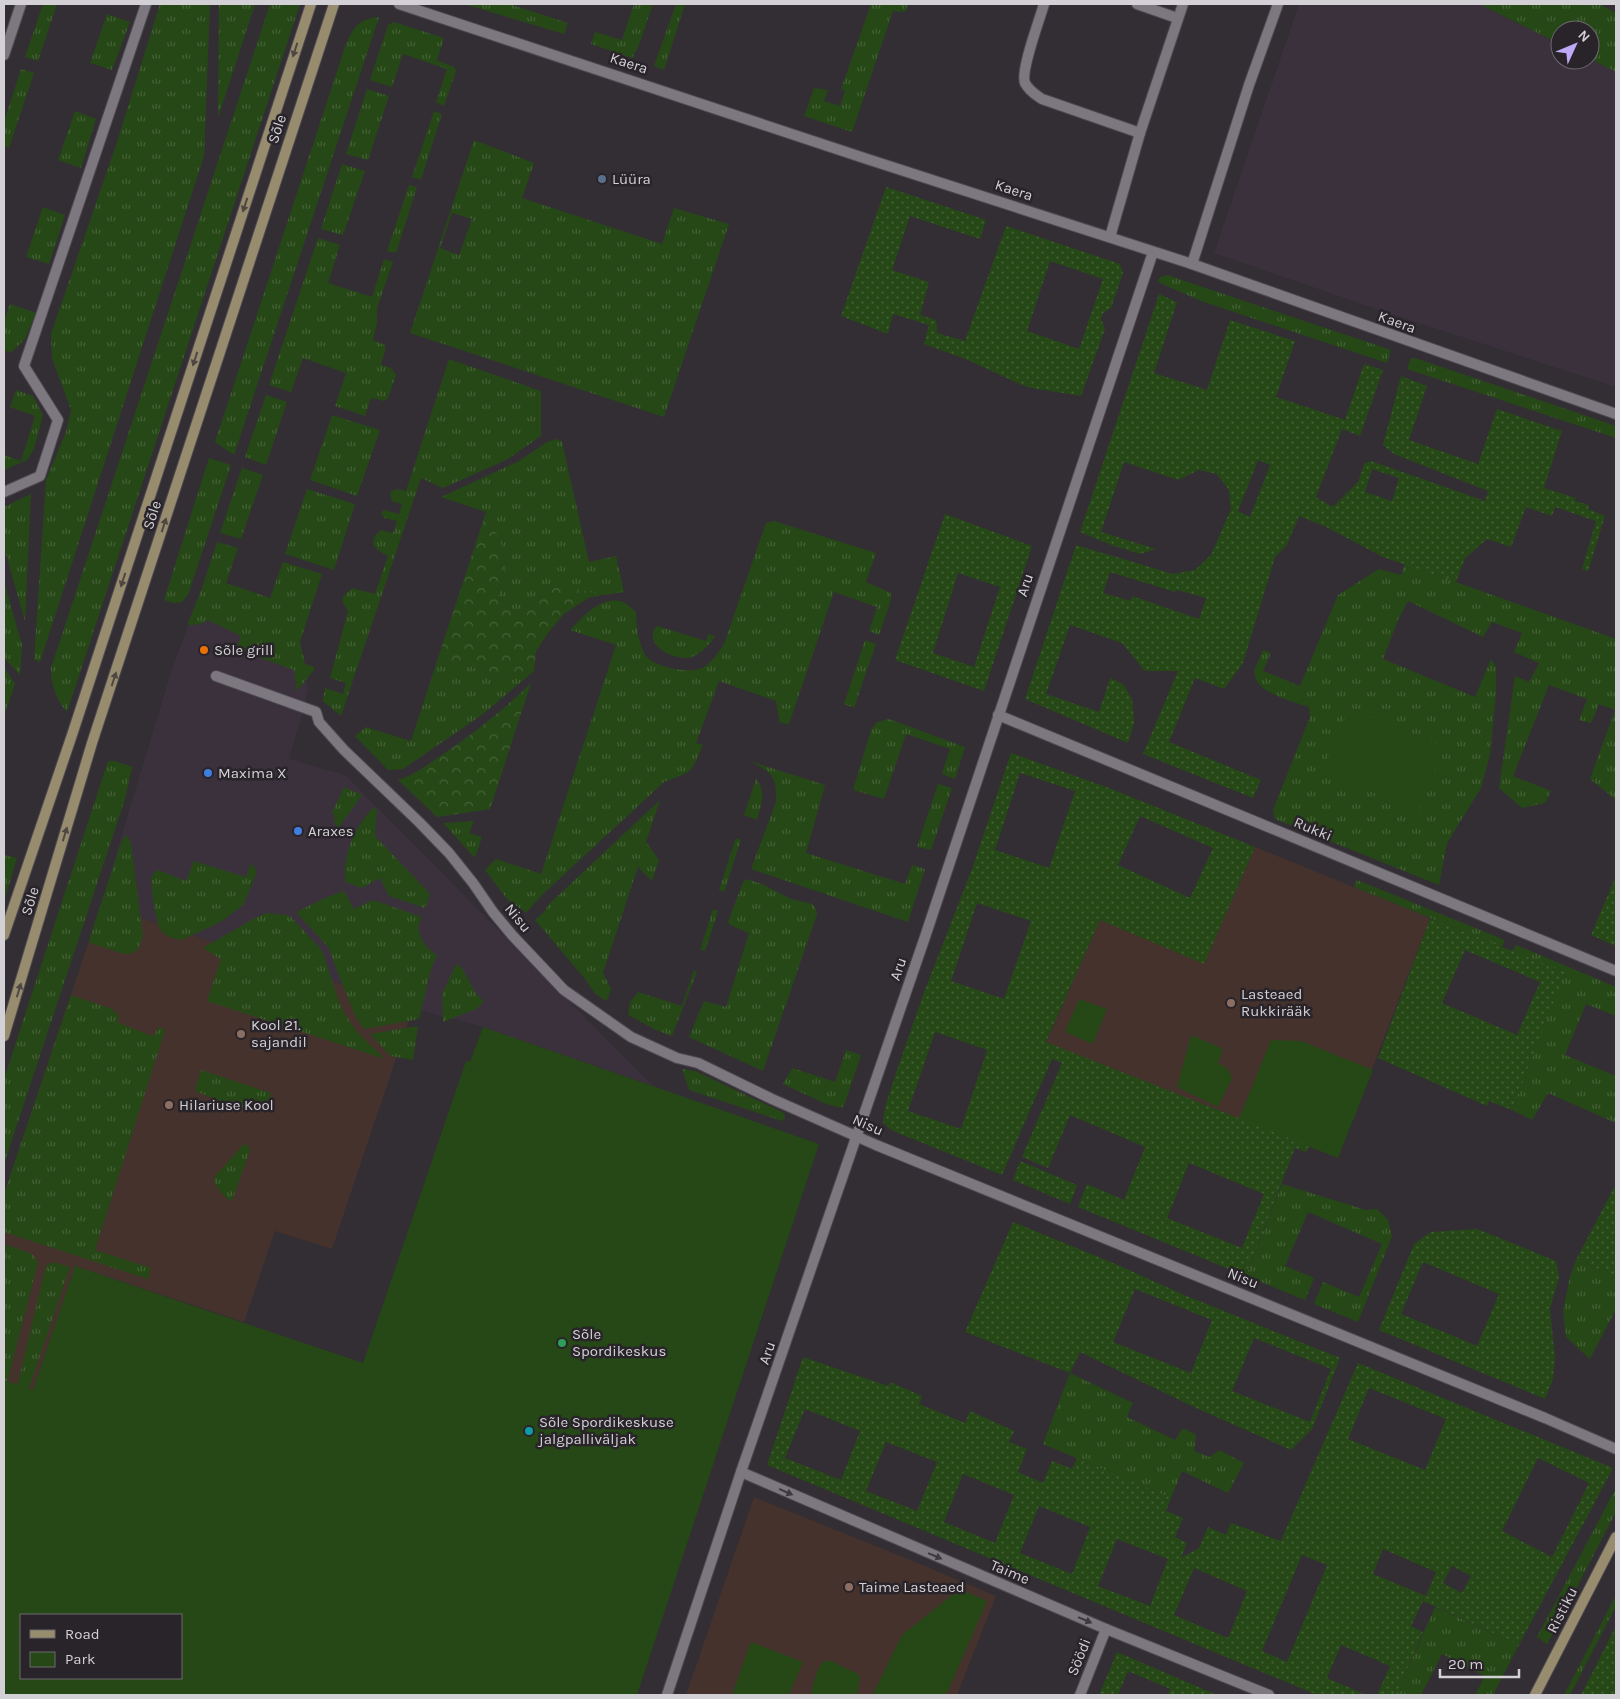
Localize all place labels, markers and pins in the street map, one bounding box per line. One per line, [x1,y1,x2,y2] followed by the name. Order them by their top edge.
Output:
[612,170,651,188] place label: Lüüra
[596,173,608,185] marker: Lüüra
[214,641,274,659] place label: Sõle grill
[198,644,210,656] marker: Sõle grill
[218,764,287,782] place label: Maxima X
[202,767,214,779] marker: Maxima X
[308,822,354,840] place label: Araxes
[292,825,304,837] marker: Araxes
[1241,985,1311,1020] place label: Lasteaed Rukkirääk
[1225,997,1237,1009] marker: Lasteaed Rukkirääk
[251,1016,307,1051] place label: Kool 21. sajandil
[235,1028,247,1040] marker: Kool 21. sajandil
[179,1096,274,1114] place label: Hilariuse Kool
[163,1099,175,1111] marker: Hilariuse Kool
[572,1325,666,1360] place label: Sõle Spordikeskus
[556,1337,568,1349] marker: Sõle Spordikeskus
[537,1413,674,1448] place label: Sõle Spordikeskuse jalgpalliväljak
[523,1425,535,1437] marker: Sõle Spordikeskuse jalgpalliväljak
[859,1578,965,1596] place label: Taime Lasteaed
[843,1581,855,1593] marker: Taime Lasteaed

